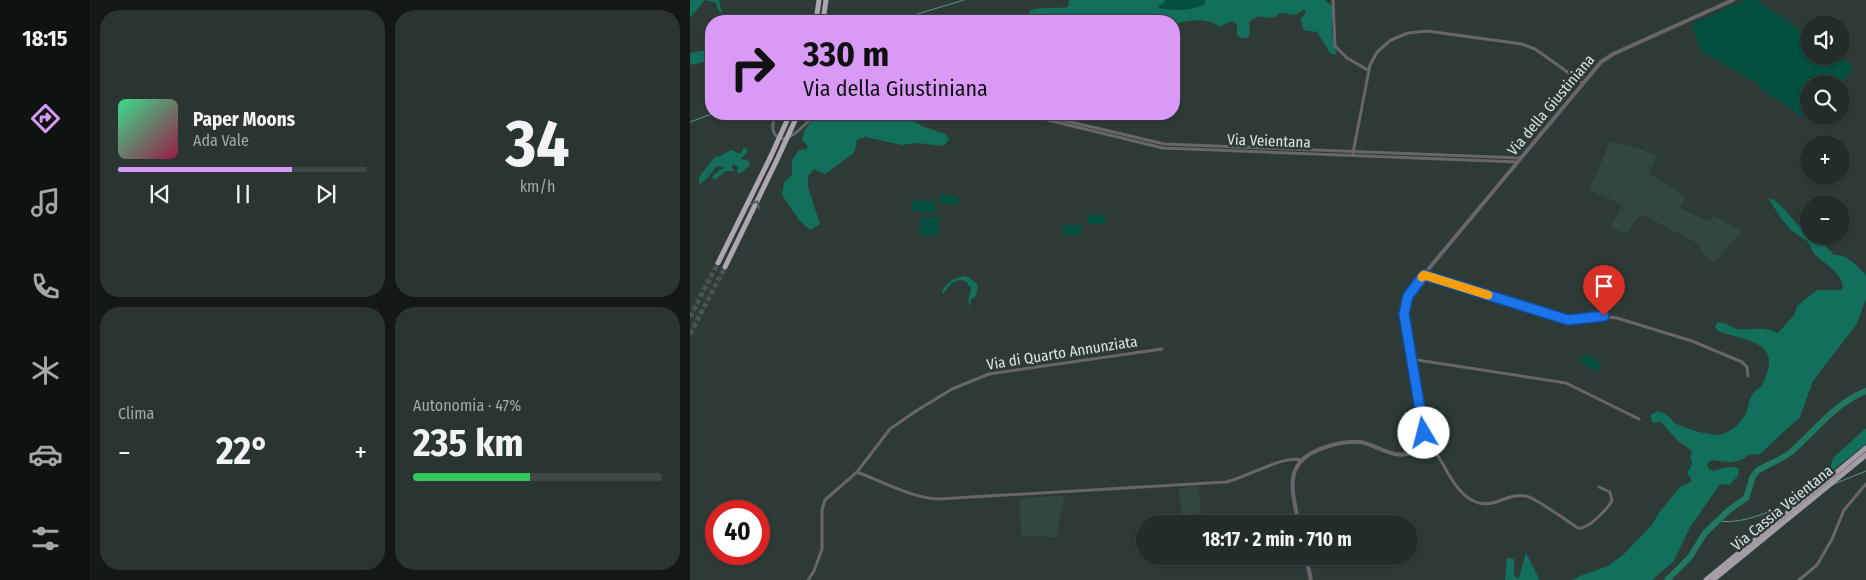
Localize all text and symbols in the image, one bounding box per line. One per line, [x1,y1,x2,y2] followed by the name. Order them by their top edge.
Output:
[1800,15,1850,245] map controls
[1800,15,1850,65] button: sound
[22,25,68,52] text: 18:15
[803,33,889,75] text: 330 m
[720,35,785,100] icon: right
[1504,51,1598,159] street label: Via della Giustiniana
[803,75,988,102] text: Via della Giustiniana
[1800,75,1850,125] button: search
[28,101,63,136] icon: directions
[505,105,570,183] text: 34
[193,108,295,131] text: Paper Moons
[193,131,249,150] text: Ada Vale
[1227,131,1311,151] street label: Via Veientana
[1800,135,1850,185] button: +
[520,177,555,196] text: km/h
[146,180,174,208] icon: previous
[229,180,257,208] icon: pause
[312,180,340,208] icon: next
[28,185,63,220] icon: music
[1800,195,1850,245] button: −
[750,200,760,209] one-way arrow
[1583,265,1625,316] pin
[28,269,63,304] icon: phone
[1590,272,1618,300] icon: arrive
[985,332,1139,374] street label: Via di Quarto Annunziata
[28,353,63,388] icon: climate
[413,396,521,415] text: Autonomia · 47%
[118,404,154,423] text: Clima
[1397,406,1449,458] position arrow
[413,420,523,466] text: 235 km
[216,428,269,474] text: 22°
[118,436,131,469] text: −
[354,436,367,469] text: +
[28,437,63,472] icon: car
[1728,462,1836,554] street label: Via Cassia Veientana
[705,500,770,565] speed limit sign: 40
[28,521,63,556] icon: filters
[1202,528,1352,551] text: 18:17 · 2 min · 710 m

